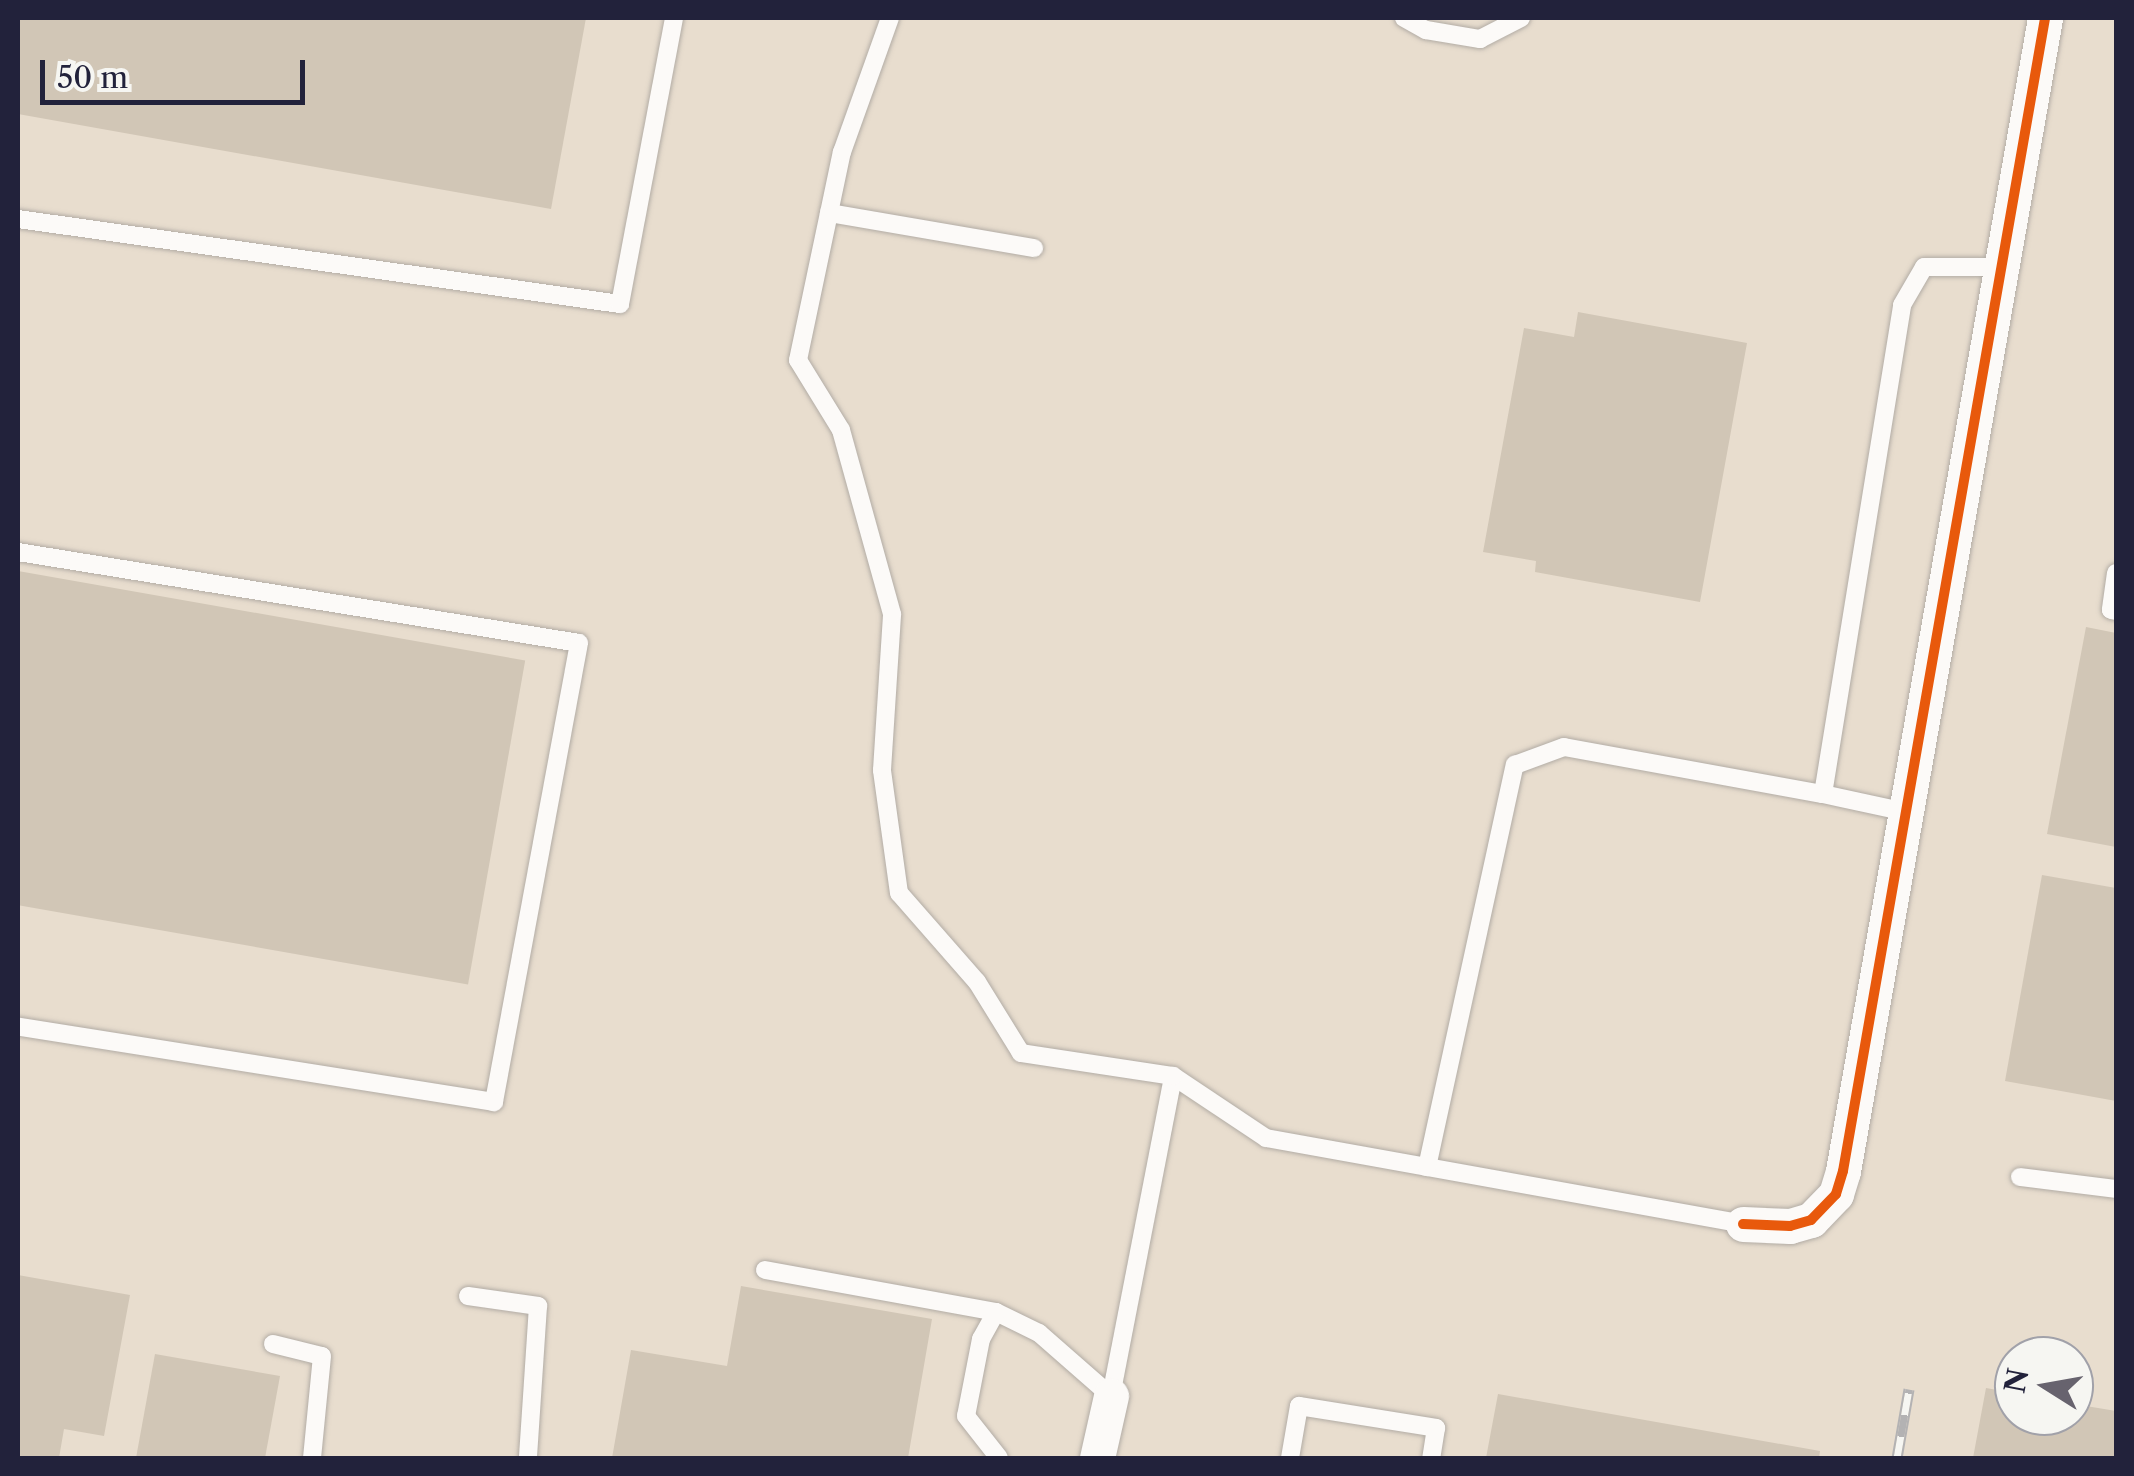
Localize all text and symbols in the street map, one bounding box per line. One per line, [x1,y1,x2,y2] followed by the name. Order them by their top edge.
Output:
[45,40,310,102] scale bar
[57,59,128,96] text: 50 m
[1994,1336,2094,1436] north arrow
[1998,1365,2036,1396] text: N

